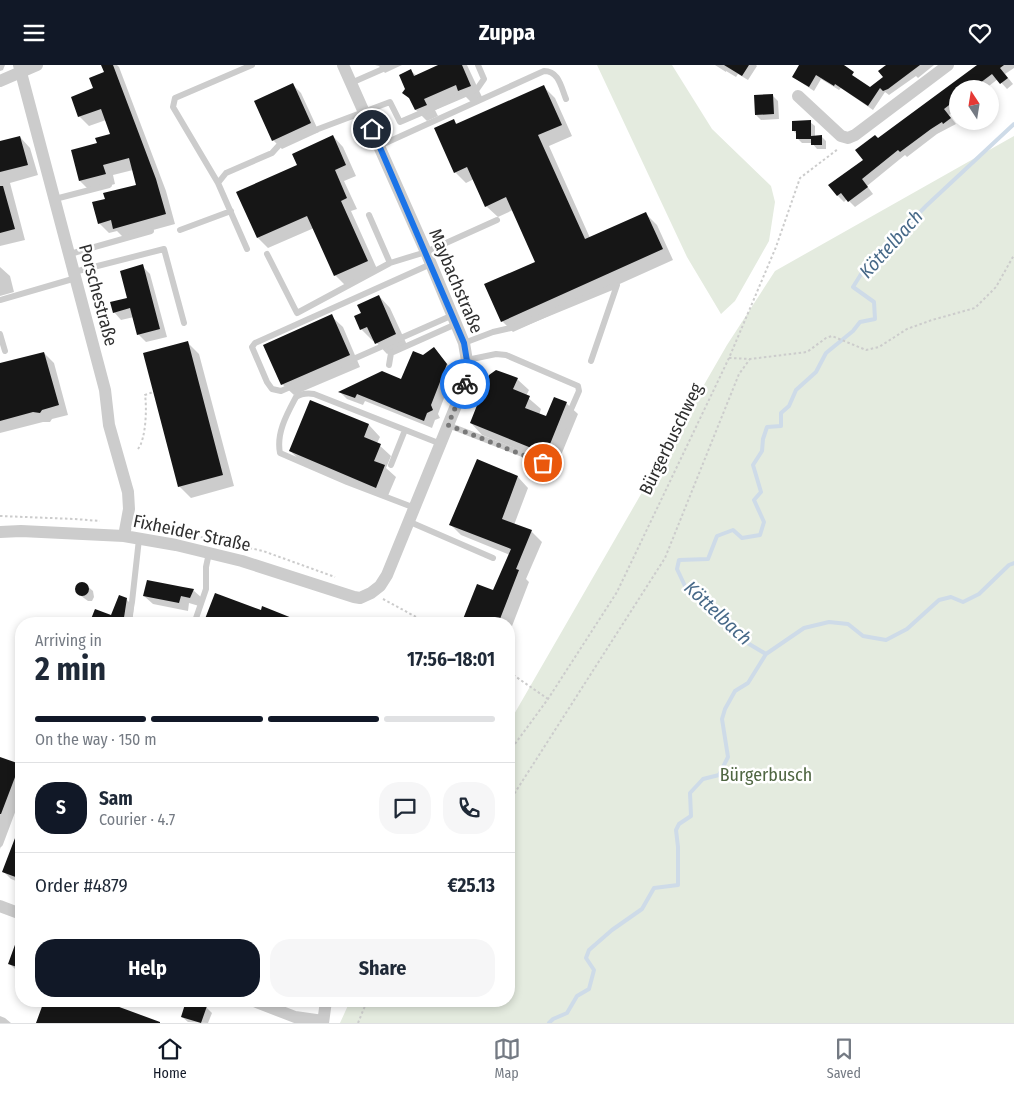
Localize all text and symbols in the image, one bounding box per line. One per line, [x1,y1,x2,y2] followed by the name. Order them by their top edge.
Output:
[20,19,48,47] icon: menu
[479,19,535,46] text: Zuppa
[966,19,994,47] icon: heart
[949,80,999,130] north arrow
[949,80,999,130] map controls
[351,108,393,150] pin
[358,115,386,143] icon: home
[854,205,928,283] water label: Köttelbach
[424,225,488,337] street label: Maybachstraße
[74,242,122,349] street label: Porschestraße
[440,359,490,409] courier
[451,370,479,398] icon: bike
[634,379,708,498] street label: Bürgerbuschweg
[522,442,564,484] pin
[529,449,557,477] icon: bag
[131,510,253,556] street label: Fixheider Straße
[680,576,756,650] water label: Köttelbach
[35,631,102,650] text: Arriving in
[407,648,495,671] text: 17:56–18:01
[35,650,106,688] text: 2 min
[35,730,156,749] text: On the way · 150 m
[720,764,812,786] park label: Bürgerbusch
[379,782,431,834] button: chat
[443,782,495,834] button: phone
[99,787,133,810] text: Sam
[56,796,66,819] text: S
[99,810,175,829] text: Courier · 4.7
[35,874,128,897] text: Order #4879
[447,874,495,897] text: €25.13
[35,939,260,997] button: Help
[270,939,495,997] button: Share
[153,1035,187,1082] tab: Home
[493,1035,521,1082] tab: Map
[827,1035,861,1082] tab: Saved

